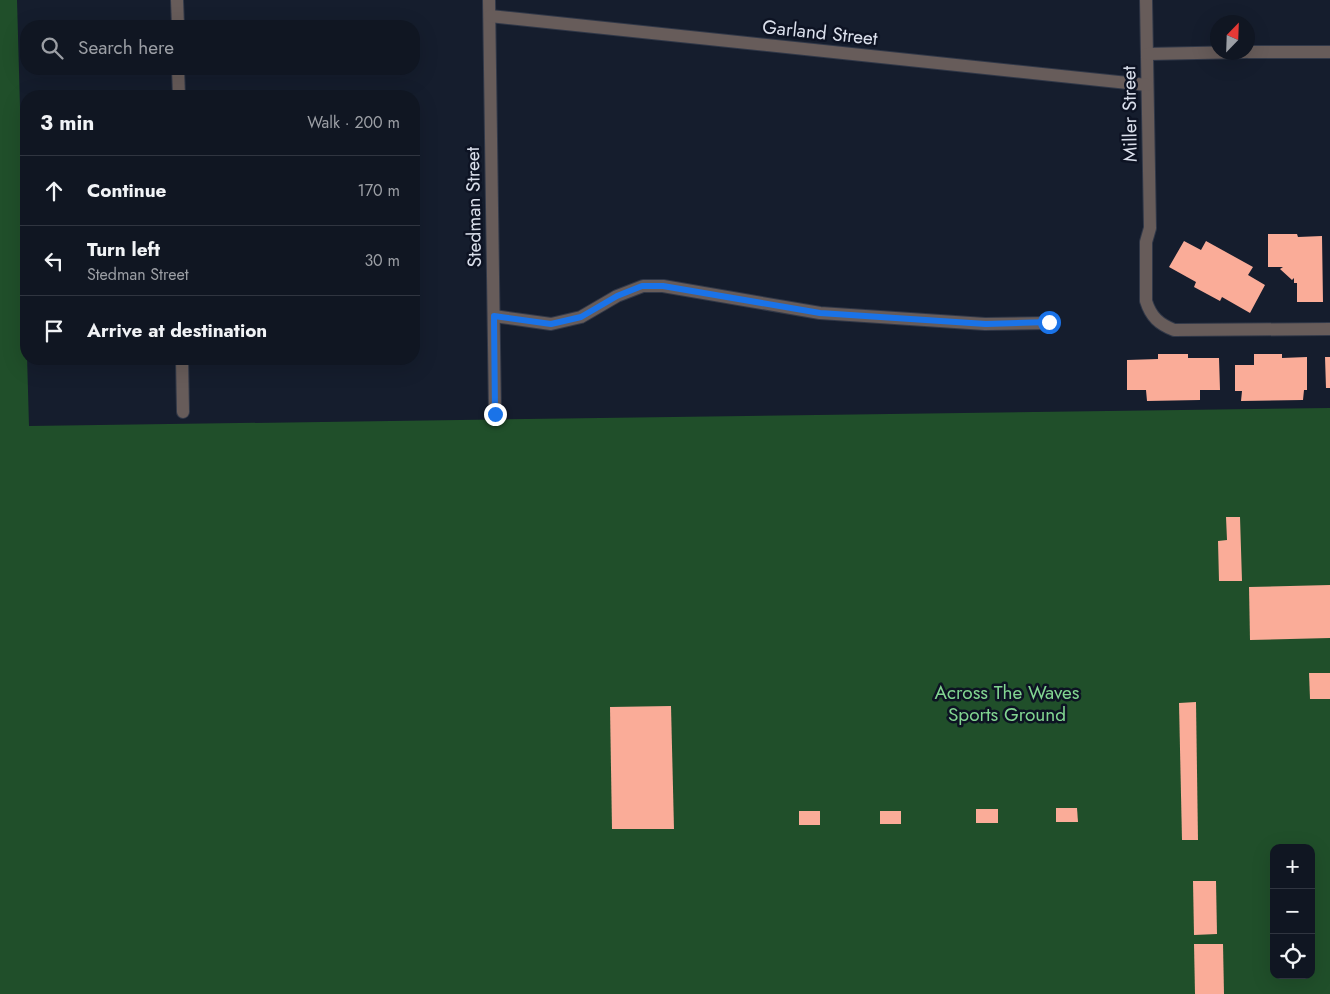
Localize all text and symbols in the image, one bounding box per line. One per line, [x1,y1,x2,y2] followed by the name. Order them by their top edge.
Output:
[761,13,879,52] street label: Garland Street
[1210,15,1255,60] north arrow
[20,20,420,75] search box
[38,34,66,62] icon: search
[78,34,174,61] text: Search here
[1115,65,1144,162] street label: Miller Street
[40,108,94,138] text: 3 min
[307,111,400,134] text: Walk · 200 m
[459,146,488,267] street label: Stedman Street
[40,177,68,205] icon: ahead
[87,177,166,204] text: Continue
[358,179,400,202] text: 170 m
[87,236,160,263] text: Turn left
[40,247,68,275] icon: left
[364,249,400,272] text: 30 m
[87,263,189,286] text: Stedman Street
[1038,311,1061,334] route start
[40,317,68,345] icon: arrive
[87,317,267,344] text: Arrive at destination
[484,403,507,426] route end
[934,679,1080,728] park label: Across The Waves Sports Ground
[1270,844,1315,979] map controls
[1270,844,1315,889] button: +
[1270,889,1315,934] button: −
[1270,934,1315,979] button: locate

